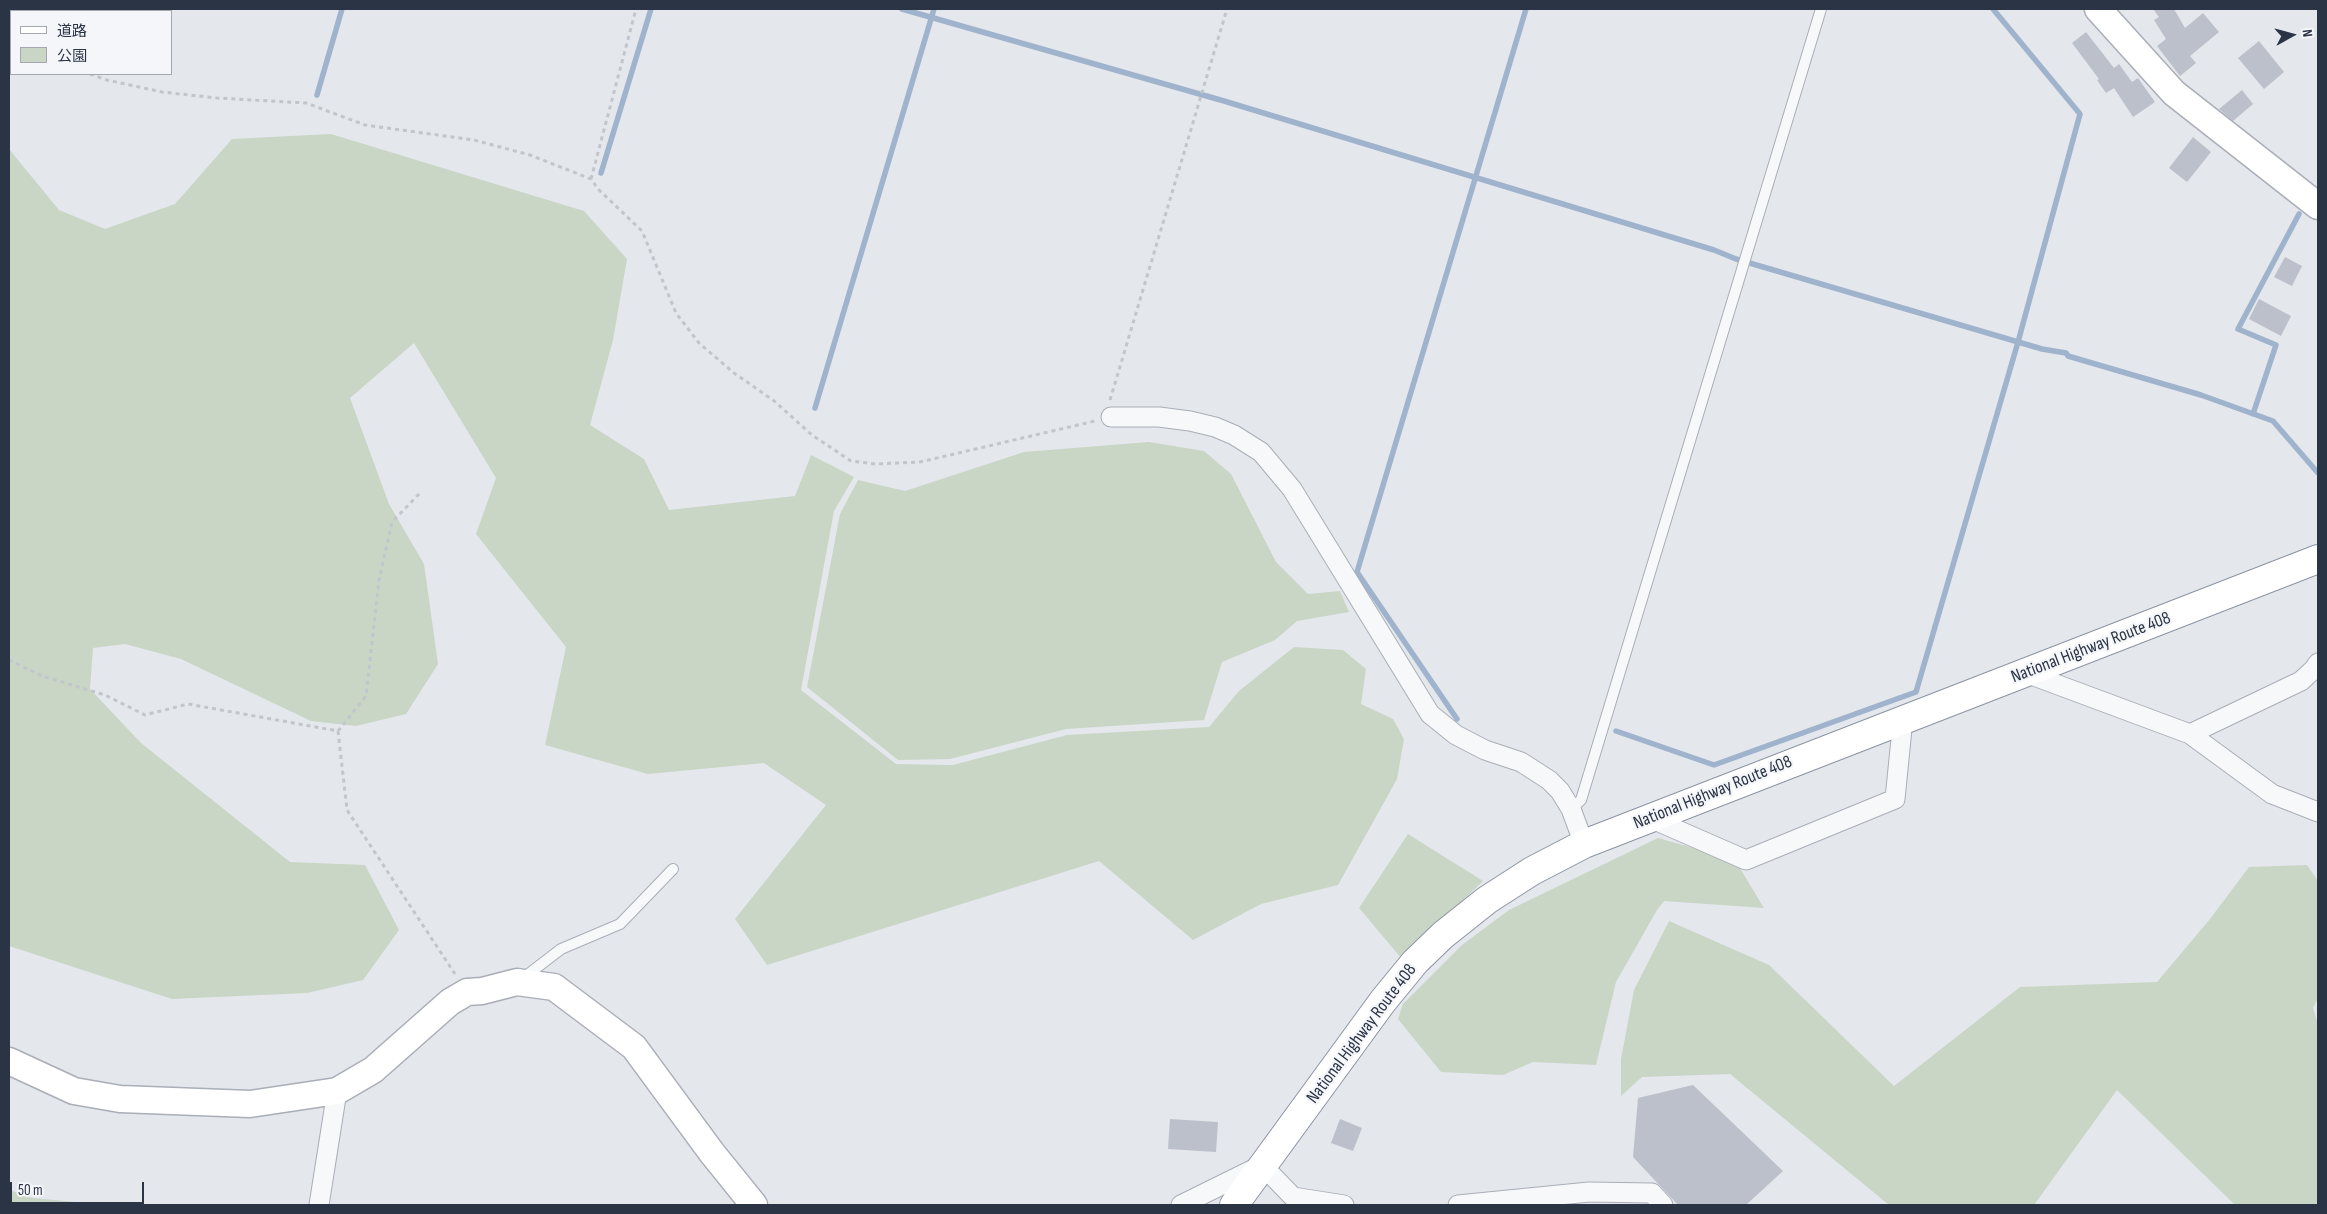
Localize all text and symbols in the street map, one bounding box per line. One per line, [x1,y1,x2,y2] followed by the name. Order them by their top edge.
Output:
[10,10,172,75] legend
[2267,10,2317,60] north arrow
[57,22,87,41] text: 道路
[2298,28,2316,38] text: N
[57,47,87,66] text: 公園
[2008,608,2174,688] street label: National Highway Route 408
[1631,751,1795,835] street label: National Highway Route 408
[1302,960,1422,1108] street label: National Highway Route 408
[12,1172,146,1204] scale bar
[18,1181,43,1200] text: 50 m

